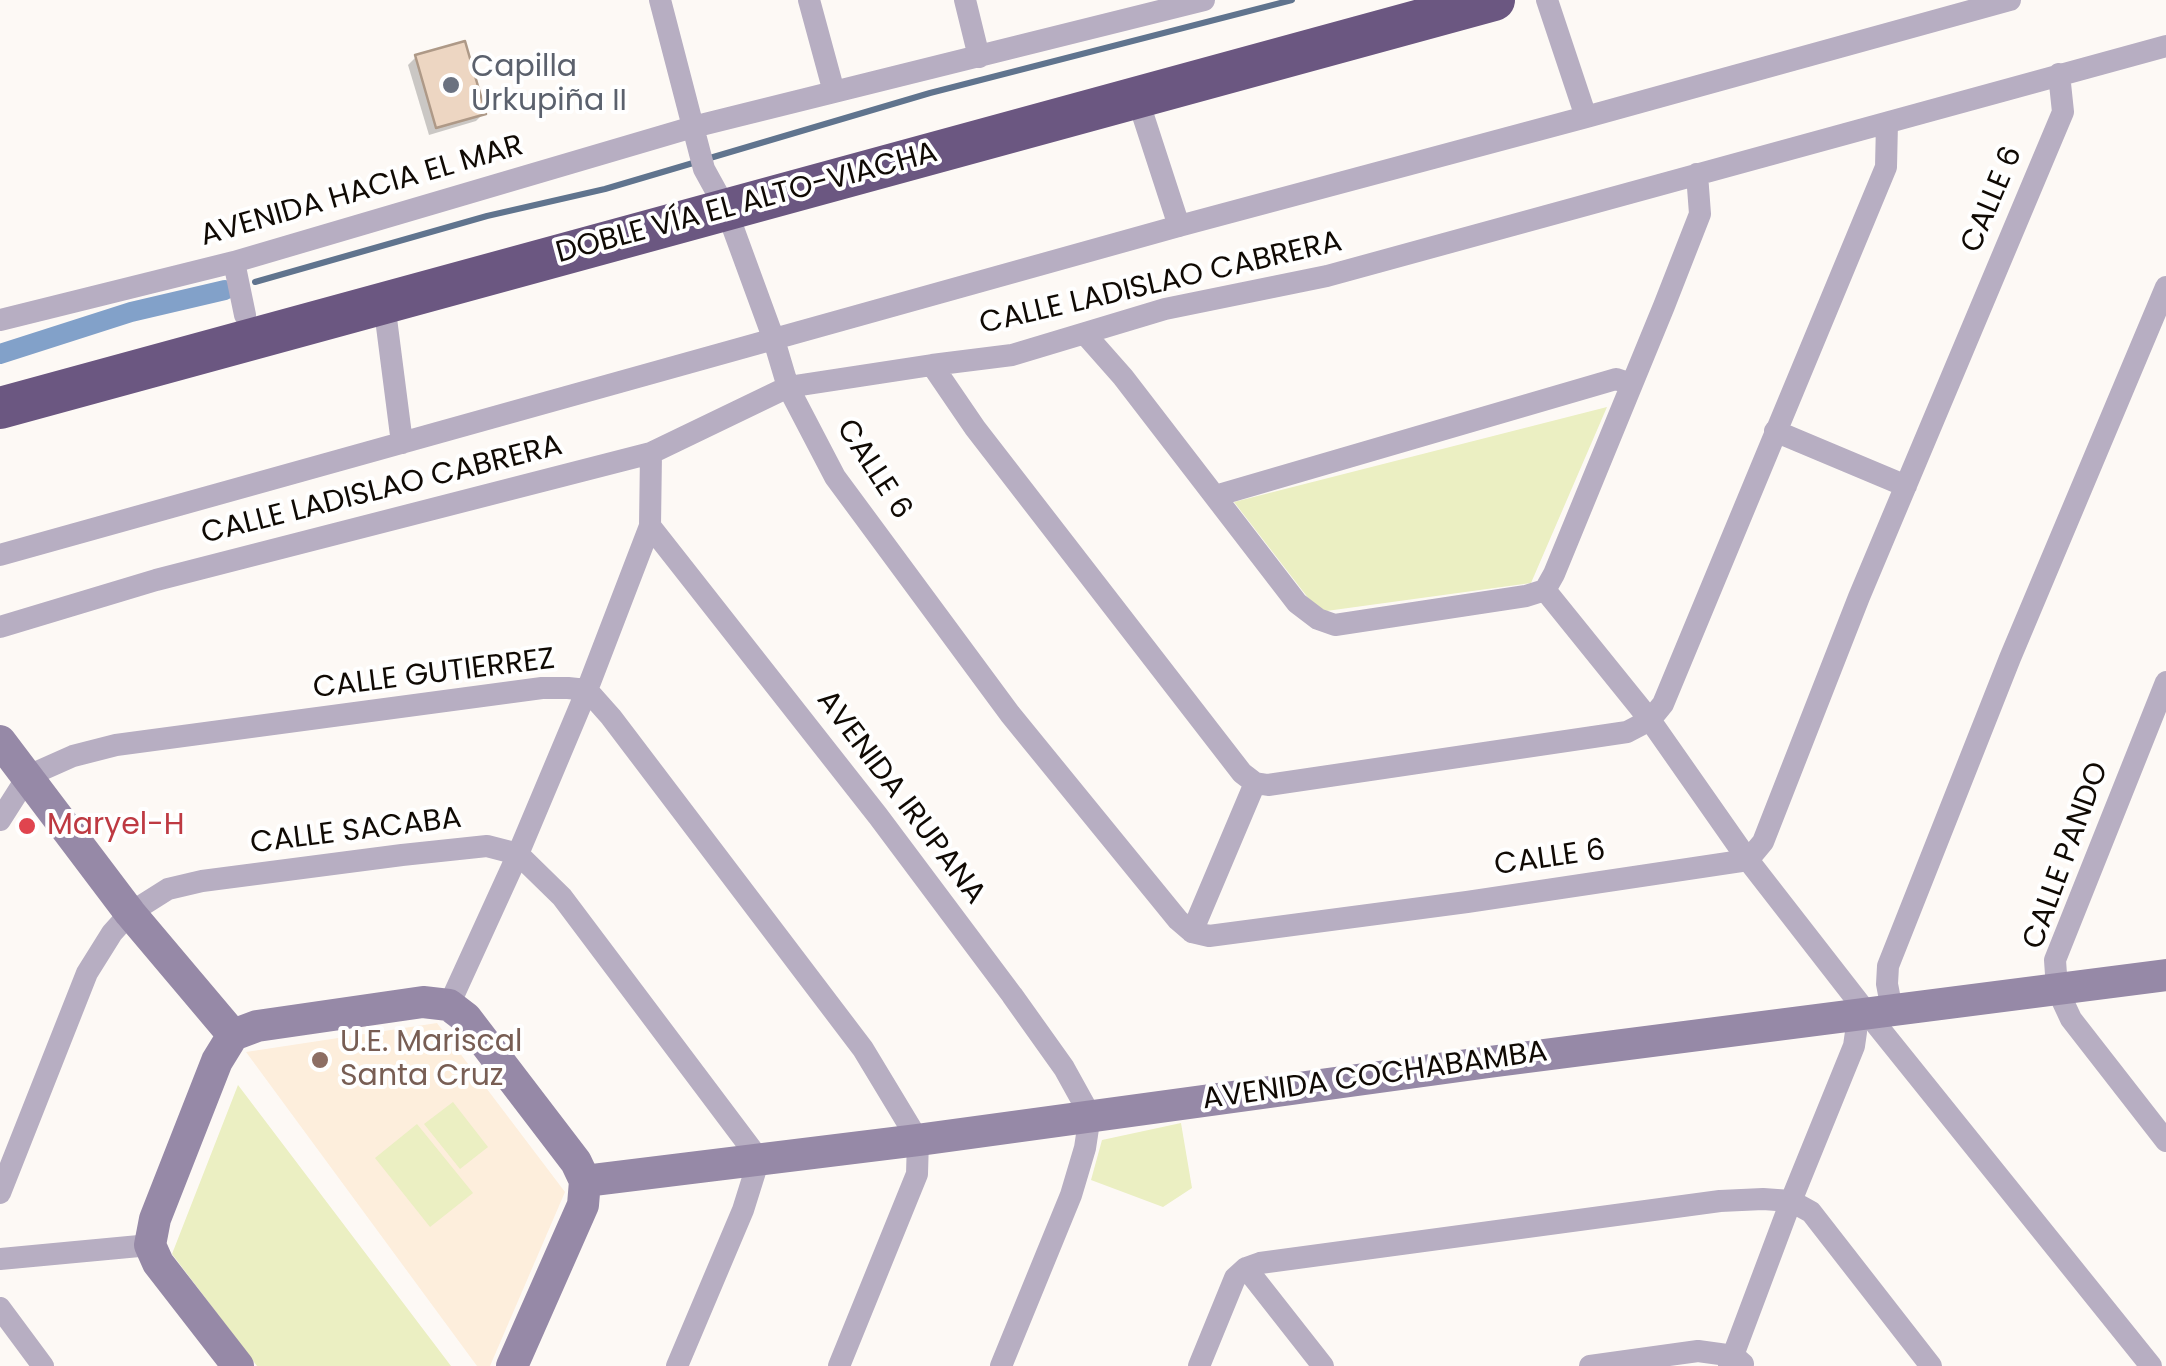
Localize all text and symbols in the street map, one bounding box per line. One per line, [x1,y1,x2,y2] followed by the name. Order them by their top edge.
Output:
[471,50,627,120] place label: Capilla Urkupiña II
[440,74,462,96] marker: Capilla Urkupiña II
[196,129,528,255] street label: AVENIDA HACIA EL MAR
[552,136,942,272] street label: DOBLE VÍA EL ALTO-VIACHA
[1955,142,2031,258] street label: CALLE 6
[976,225,1346,343] street label: CALLE LADISLAO CABRERA
[827,413,919,527] street label: CALLE 6
[198,429,566,553] street label: CALLE LADISLAO CABRERA
[311,642,557,708] street label: CALLE GUTIERREZ
[808,684,992,912] street label: AVENIDA IRUPANA
[2017,758,2117,954] street label: CALLE PANDO
[248,801,464,863] street label: CALLE SACABA
[47,808,184,844] place label: Maryel-H
[16,815,38,837] marker: Maryel-H
[1492,833,1608,885] street label: CALLE 6
[340,1025,522,1096] place label: U.E. Mariscal Santa Cruz
[1200,1035,1550,1119] street label: AVENIDA COCHABAMBA
[309,1049,331,1071] marker: U.E. Mariscal Santa Cruz

